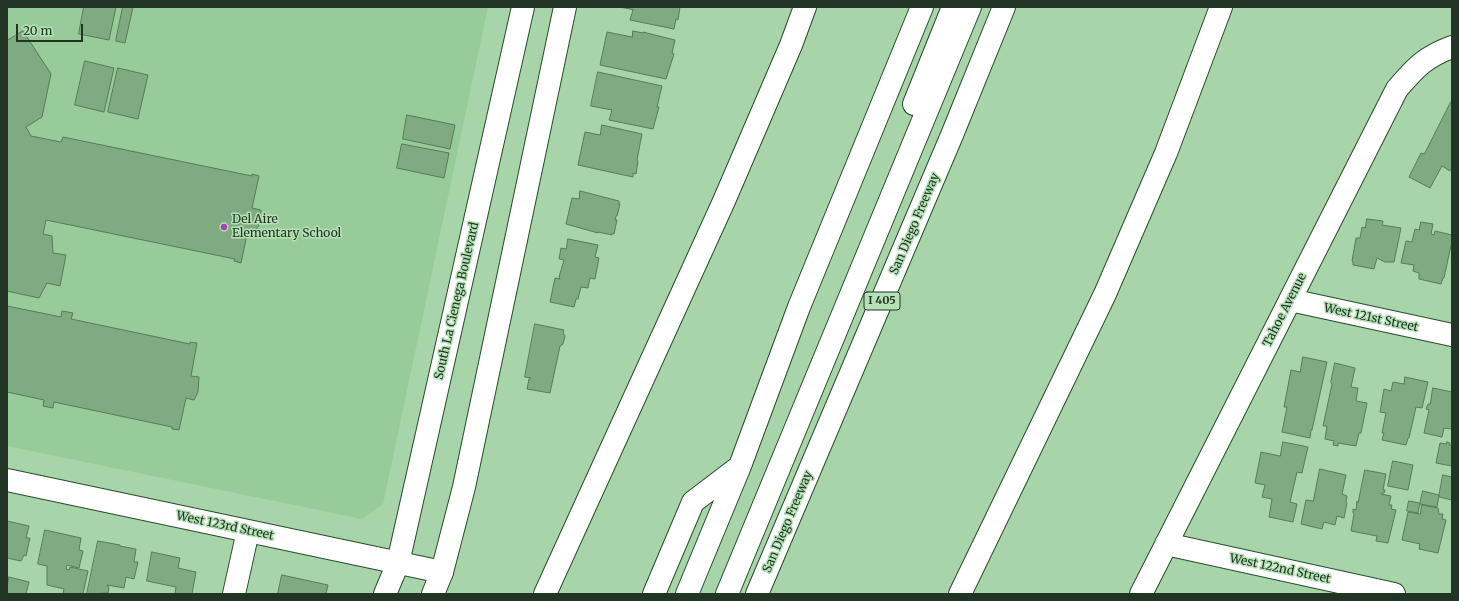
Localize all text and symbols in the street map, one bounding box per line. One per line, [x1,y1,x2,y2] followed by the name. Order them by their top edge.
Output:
[18,16,85,42] scale bar
[23,23,52,38] text: 20 m
[887,171,943,277] street label: San Diego Freeway
[232,213,341,241] place label: Del Aire Elementary School
[432,221,482,381] street label: South La Cienega Boulevard
[219,222,229,232] marker: Del Aire Elementary School
[1260,271,1310,349] street label: Tahoe Avenue
[864,292,900,310] road number: I 405
[1322,301,1420,335] street label: West 121st Street
[760,469,816,575] street label: San Diego Freeway
[175,509,275,543] street label: West 123rd Street
[1228,551,1332,587] street label: West 122nd Street

